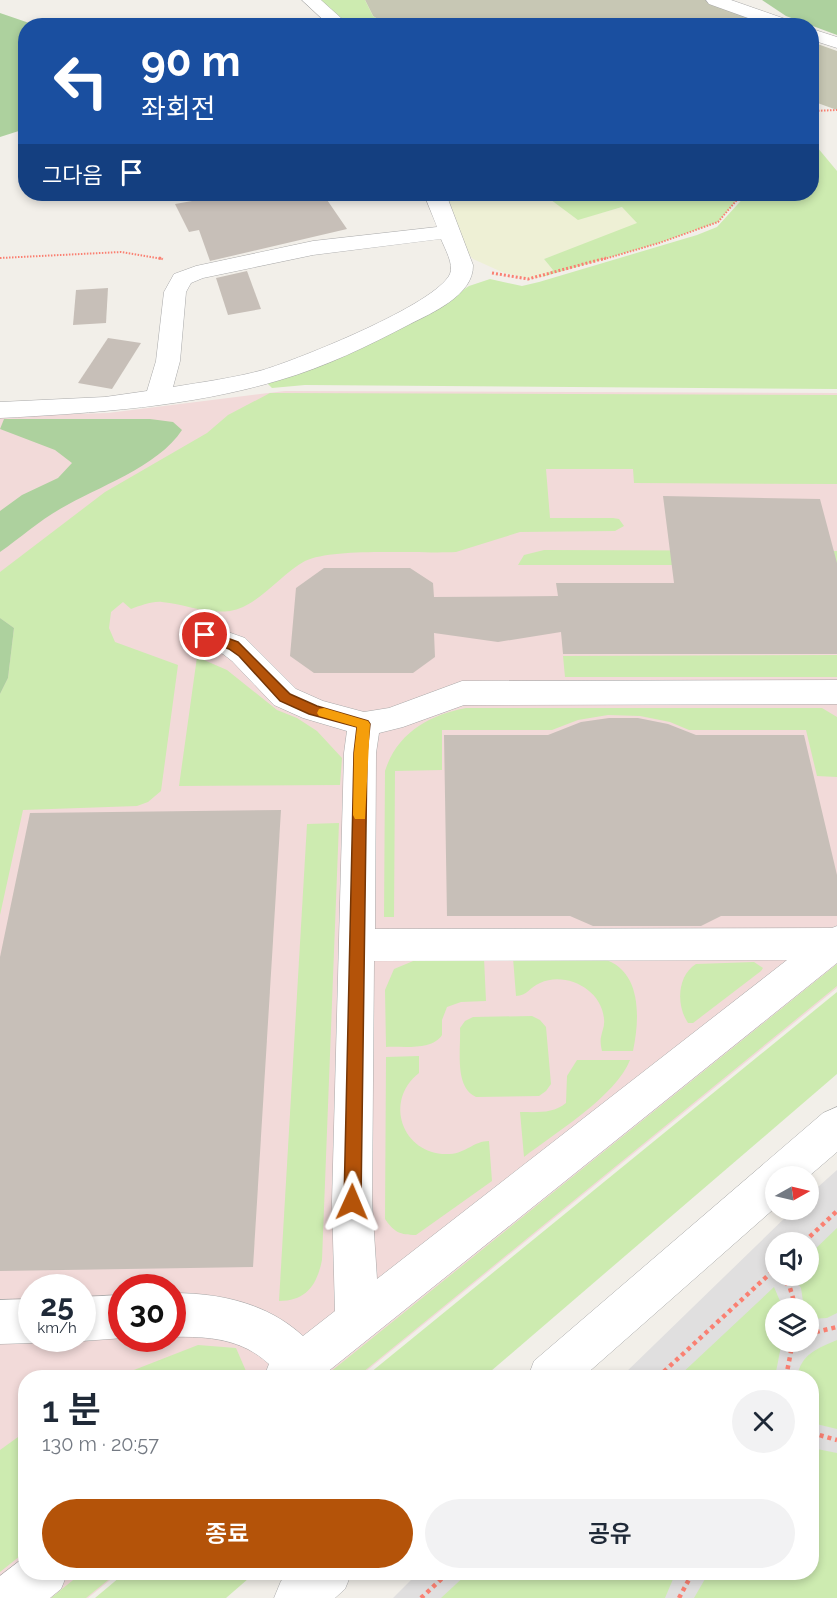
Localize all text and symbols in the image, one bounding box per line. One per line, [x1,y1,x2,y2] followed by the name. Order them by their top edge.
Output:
[141,37,241,86] text: 90 m
[42,42,120,120] icon: left
[141,93,216,124] text: 좌회전
[115,156,148,189] icon: arrive
[42,162,103,188] text: 그다음
[179,609,230,660] pin
[188,618,221,651] icon: arrive
[765,1166,819,1220] north arrow
[765,1166,819,1352] map controls
[320,1170,384,1234] position arrow
[765,1232,819,1286] button: sound
[108,1274,186,1352] speed limit sign: 30
[40,1288,74,1323] text: 25
[765,1298,819,1352] button: layers
[37,1319,77,1337] text: km/h
[42,1388,101,1430] text: 1 분
[732,1390,795,1453] button: close
[42,1432,159,1456] text: 130 m · 20:57
[42,1499,413,1568] button: 종료
[425,1499,795,1568] button: 공유

